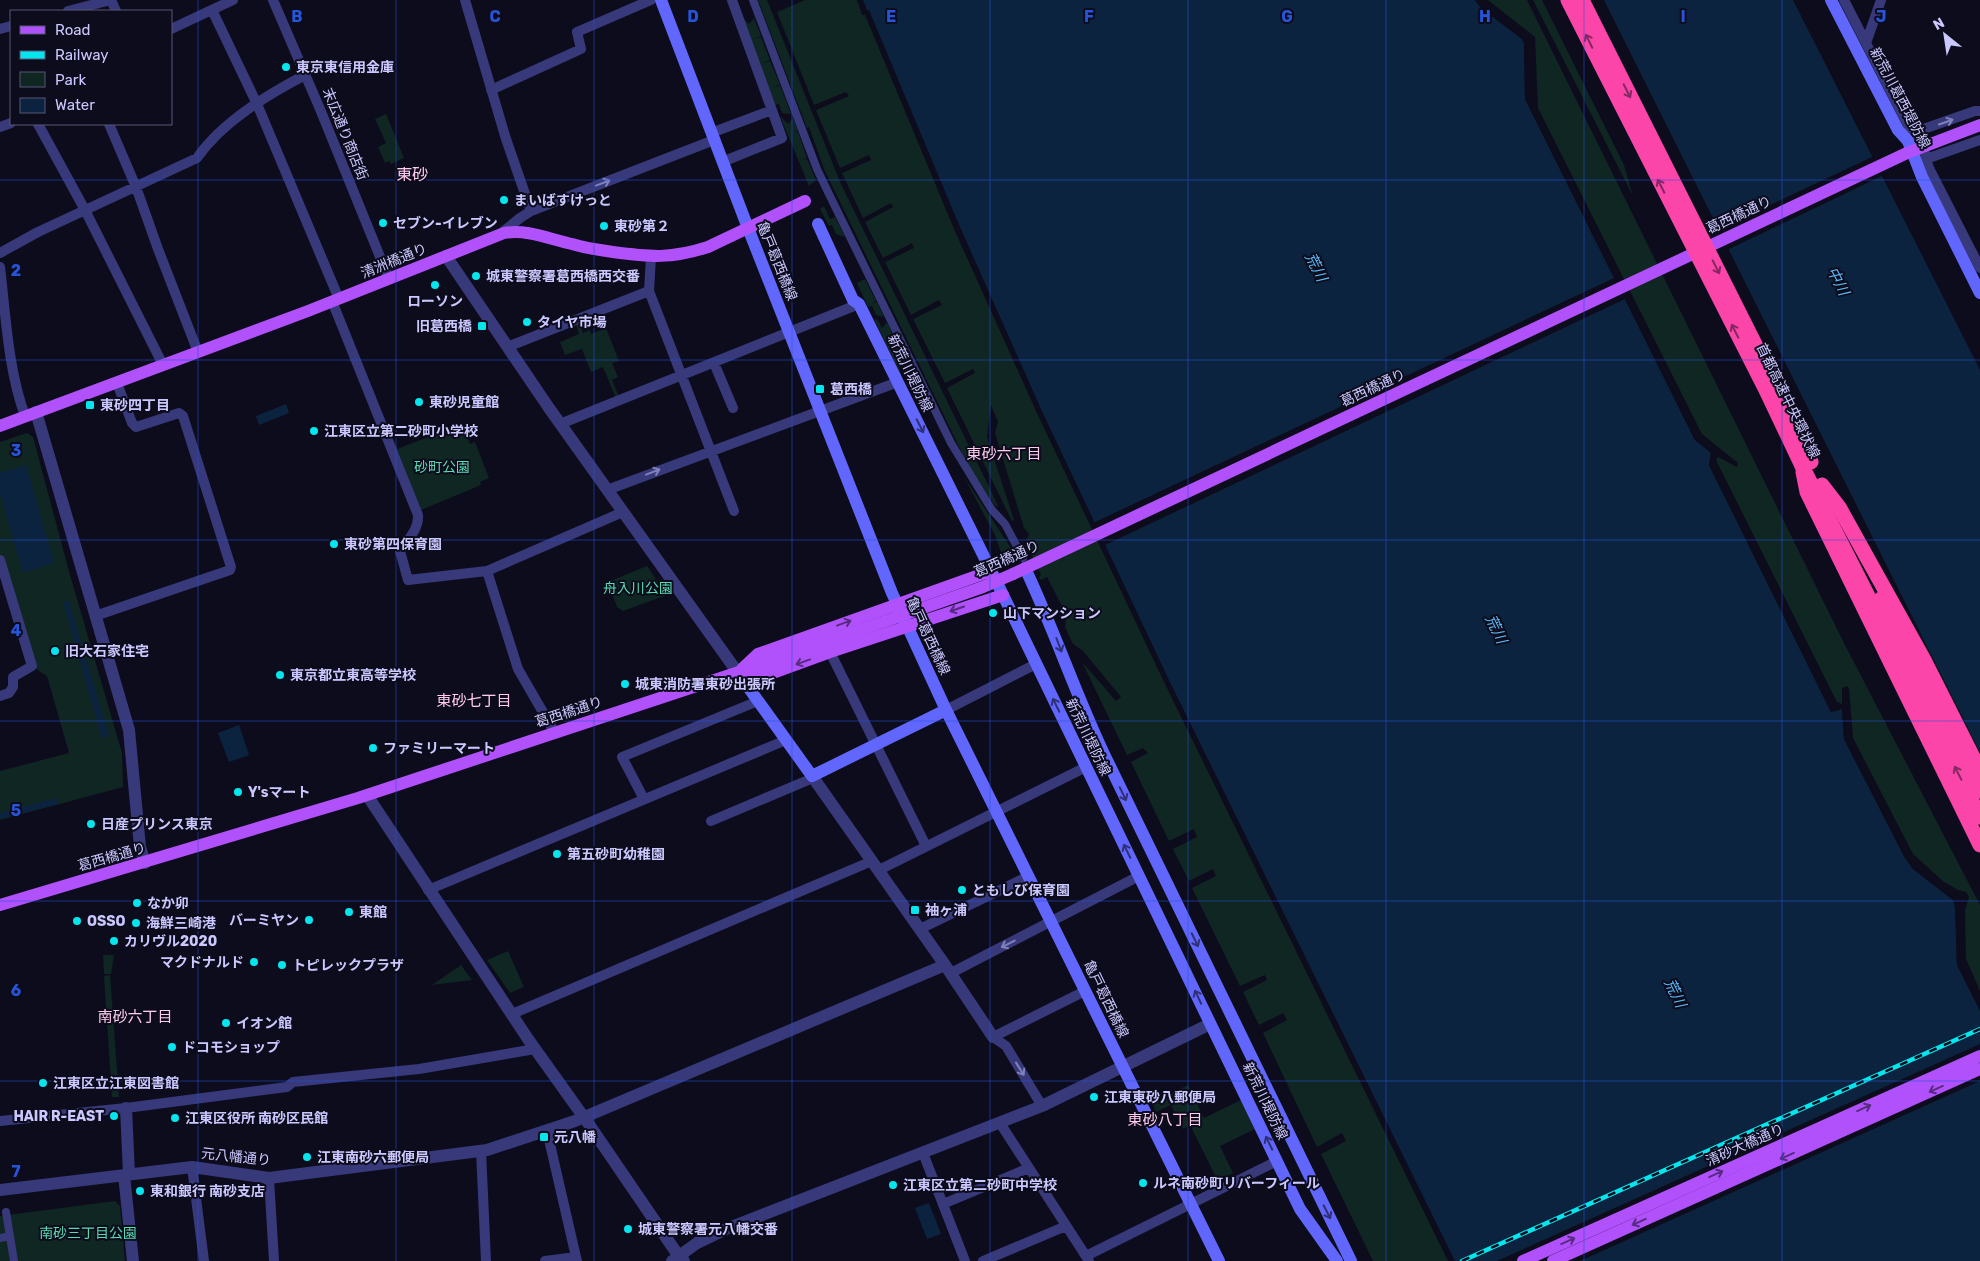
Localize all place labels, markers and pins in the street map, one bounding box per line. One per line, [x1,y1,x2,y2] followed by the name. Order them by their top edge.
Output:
[296,59,394,76] place label: 東京東信用金庫
[280,61,292,73] marker: 東京東信用金庫
[514,192,612,209] place label: まいばすけっと
[498,194,510,206] marker: まいばすけっと
[393,215,498,232] place label: セブン-イレブン
[377,217,389,229] marker: セブン-イレブン
[614,218,670,235] place label: 東砂第２
[598,220,610,232] marker: 東砂第２
[486,268,640,285] place label: 城東警察署葛西橋西交番
[470,270,482,282] marker: 城東警察署葛西橋西交番
[429,279,441,291] marker: ローソン
[407,293,463,310] place label: ローソン
[537,314,607,331] place label: タイヤ市場
[521,316,533,328] marker: タイヤ市場
[416,318,472,335] place label: 旧葛西橋
[476,320,488,332] marker: 旧葛西橋
[830,381,872,398] place label: 葛西橋
[814,383,826,395] marker: 葛西橋
[429,394,499,411] place label: 東砂児童館
[413,396,425,408] marker: 東砂児童館
[100,397,170,414] place label: 東砂四丁目
[84,399,96,411] marker: 東砂四丁目
[324,423,478,440] place label: 江東区立第二砂町小学校
[308,425,320,437] marker: 江東区立第二砂町小学校
[344,536,442,553] place label: 東砂第四保育園
[328,538,340,550] marker: 東砂第四保育園
[1003,605,1101,622] place label: 山下マンション
[987,607,999,619] marker: 山下マンション
[65,643,149,660] place label: 旧大石家住宅
[49,645,61,657] marker: 旧大石家住宅
[290,667,416,684] place label: 東京都立東高等学校
[274,669,286,681] marker: 東京都立東高等学校
[635,676,775,693] place label: 城東消防署東砂出張所
[619,678,631,690] marker: 城東消防署東砂出張所
[383,740,495,757] place label: ファミリーマート
[367,742,379,754] marker: ファミリーマート
[248,784,310,801] place label: Y'sマート
[232,786,244,798] marker: Y'sマート
[101,816,213,833] place label: 日産プリンス東京
[85,818,97,830] marker: 日産プリンス東京
[567,846,665,863] place label: 第五砂町幼稚園
[551,848,563,860] marker: 第五砂町幼稚園
[972,882,1070,899] place label: ともしび保育園
[956,884,968,896] marker: ともしび保育園
[147,895,189,912] place label: なか卯
[131,897,143,909] marker: なか卯
[925,902,967,919] place label: 袖ヶ浦
[359,904,387,921] place label: 東館
[909,904,921,916] marker: 袖ヶ浦
[343,906,355,918] marker: 東館
[229,912,299,929] place label: バーミヤン
[87,913,126,930] place label: OSSO
[303,914,315,926] marker: バーミヤン
[71,915,83,927] marker: OSSO
[146,915,216,932] place label: 海鮮三崎港
[130,917,142,929] marker: 海鮮三崎港
[124,933,217,950] place label: カリヴル2020
[108,935,120,947] marker: カリヴル2020
[160,954,244,971] place label: マクドナルド
[248,956,260,968] marker: マクドナルド
[292,957,404,974] place label: トピレックプラザ
[276,959,288,971] marker: トピレックプラザ
[236,1015,292,1032] place label: イオン館
[220,1017,232,1029] marker: イオン館
[182,1039,280,1056] place label: ドコモショップ
[166,1041,178,1053] marker: ドコモショップ
[53,1075,179,1092] place label: 江東区立江東図書館
[37,1077,49,1089] marker: 江東区立江東図書館
[1104,1089,1216,1106] place label: 江東東砂八郵便局
[1088,1091,1100,1103] marker: 江東東砂八郵便局
[13,1108,104,1125] place label: HAIR R-EAST
[108,1110,120,1122] marker: HAIR R-EAST
[185,1110,328,1127] place label: 江東区役所 南砂区民館
[169,1112,181,1124] marker: 江東区役所 南砂区民館
[554,1129,596,1146] place label: 元八幡
[538,1131,550,1143] marker: 元八幡
[317,1149,429,1166] place label: 江東南砂六郵便局
[301,1151,313,1163] marker: 江東南砂六郵便局
[1153,1175,1320,1192] place label: ルネ南砂町リバーフィール
[903,1177,1057,1194] place label: 江東区立第二砂町中学校
[1137,1177,1149,1189] marker: ルネ南砂町リバーフィール
[887,1179,899,1191] marker: 江東区立第二砂町中学校
[150,1183,265,1200] place label: 東和銀行 南砂支店
[134,1185,146,1197] marker: 東和銀行 南砂支店
[638,1221,778,1238] place label: 城東警察署元八幡交番
[622,1223,634,1235] marker: 城東警察署元八幡交番

